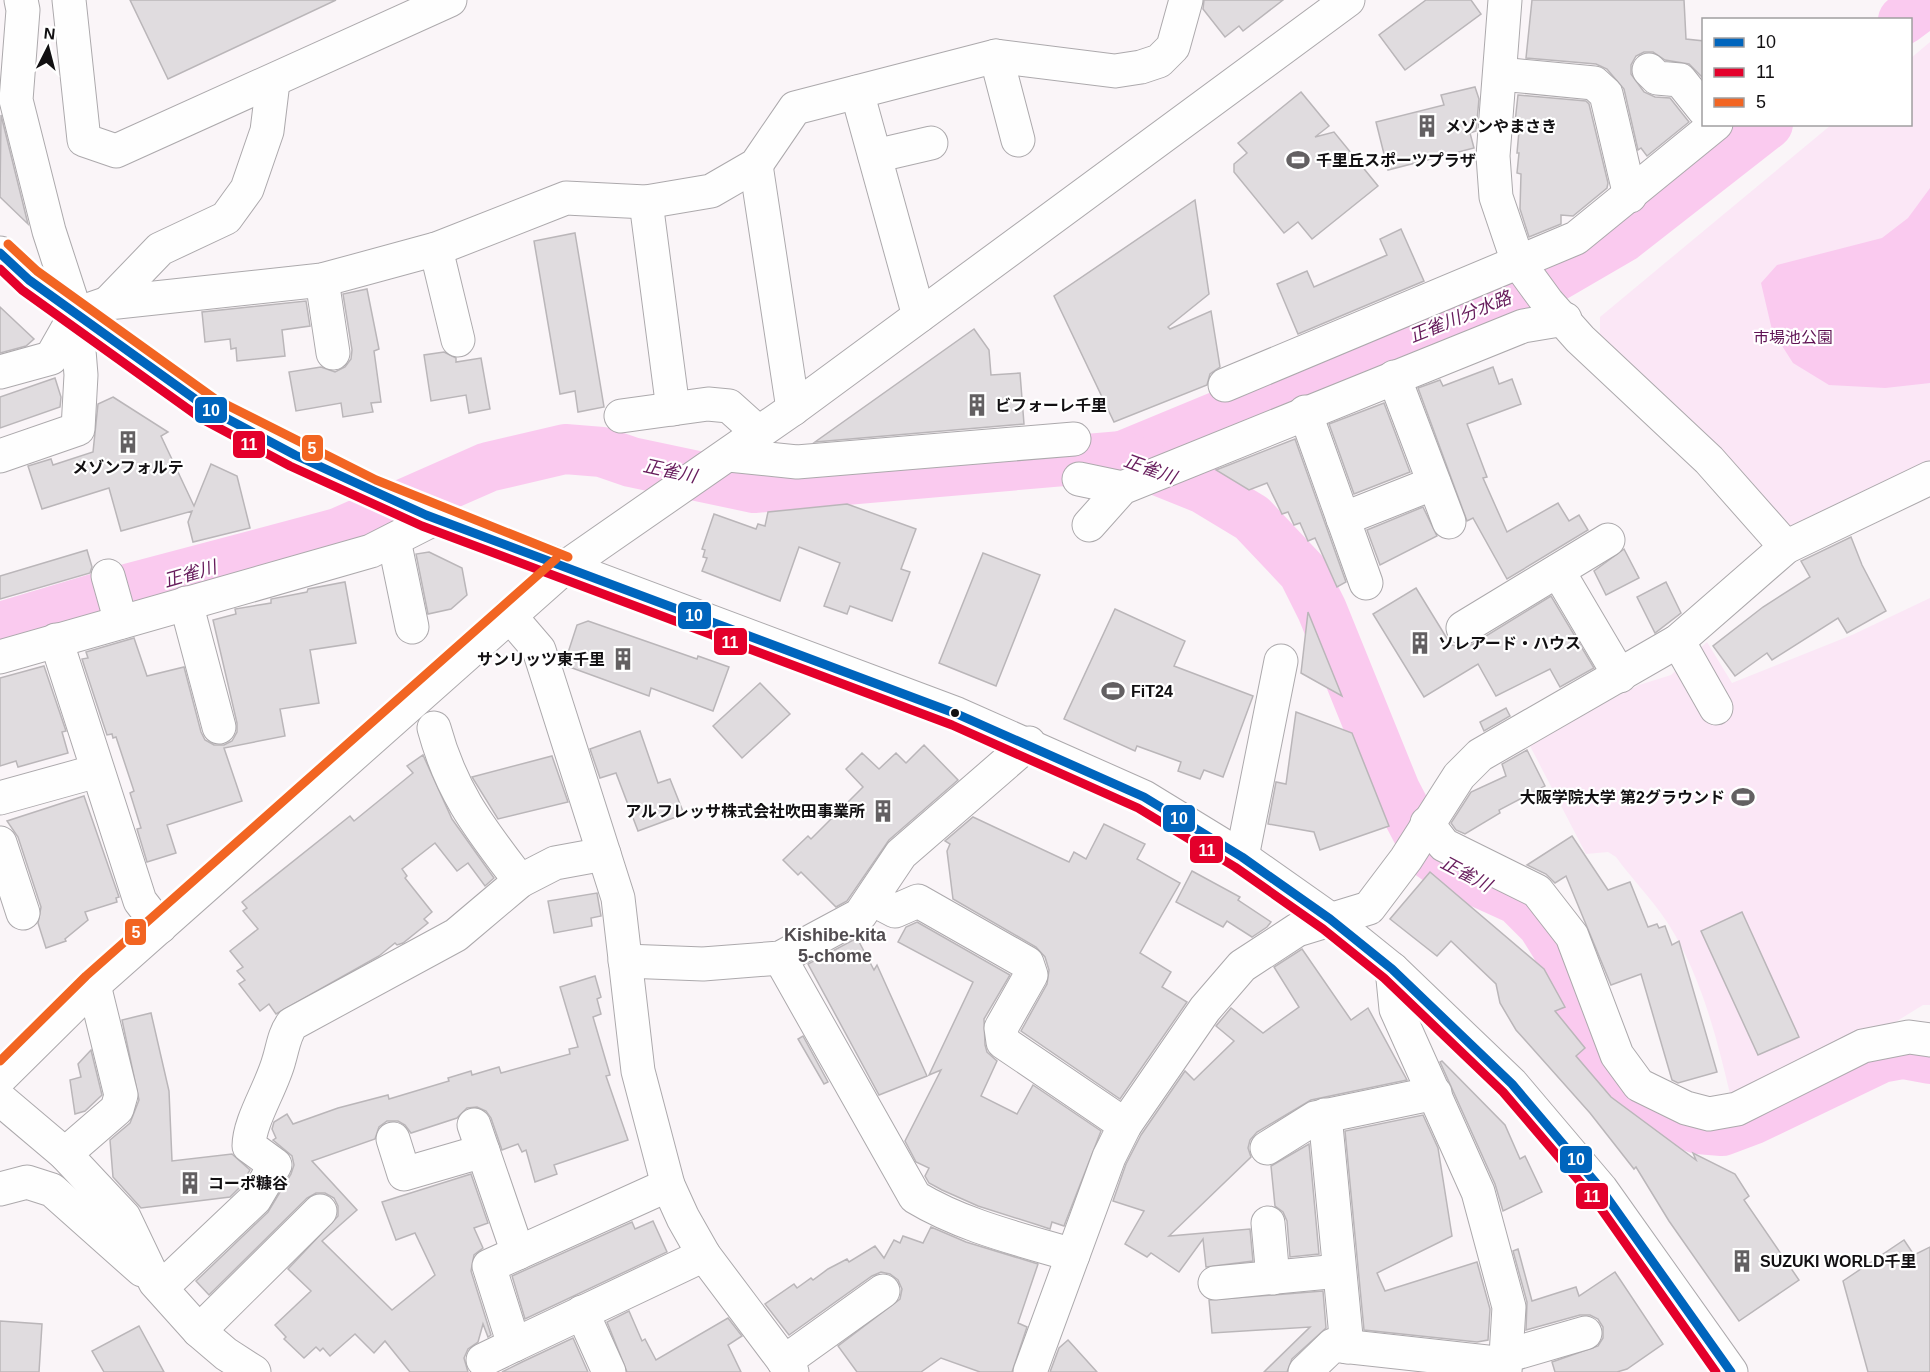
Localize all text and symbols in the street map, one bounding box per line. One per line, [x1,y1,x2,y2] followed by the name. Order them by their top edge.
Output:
[18,18,78,78] north arrow
[1702,18,1912,126] legend
[43,25,56,43] text: N
[1756,32,1776,52] text: 10
[1756,62,1775,82] text: 11
[1756,92,1766,112] text: 5
[1414,113,1440,139] building icon: メゾンやまさき
[1445,118,1557,135] place label: メゾンやまさき
[1285,147,1311,173] sports icon: 千里丘スポーツプラザ
[1316,152,1476,169] place label: 千里丘スポーツプラザ
[1406,287,1516,347] water label: 正雀川分水路
[1753,329,1833,346] park label: 市場池公園
[964,392,990,418] building icon: ビフォーレ千里
[194,396,228,424] line badge: 10
[995,397,1107,414] place label: ビフォーレ千里
[202,402,220,419] text: 10
[115,429,141,455] building icon: メゾンフォルテ
[232,430,266,459] line badge: 11
[301,434,324,462] line badge: 5
[241,436,258,453] text: 11
[308,440,317,457] text: 5
[1121,450,1181,488] water label: 正雀川
[642,456,700,487] water label: 正雀川
[72,459,184,476] place label: メゾンフォルテ
[161,556,221,591] water label: 正雀川
[677,601,712,630] line badge: 10
[685,607,703,624] text: 10
[713,627,748,656] line badge: 11
[1407,630,1433,656] building icon: ソレアード・ハウス
[722,634,739,651] text: 11
[1438,635,1581,652] place label: ソレアード・ハウス
[610,646,636,672] building icon: サンリッツ東千里
[477,651,605,668] place label: サンリッツ東千里
[1100,678,1126,704] sports icon: FiT24
[1131,683,1173,700] place label: FiT24
[949,707,961,719] unlabelled marker
[1730,784,1756,810] sports icon: 大阪学院大学 第2グラウンド
[1520,788,1725,806] place label: 大阪学院大学 第2グラウンド
[870,798,896,824] building icon: アルフレッサ株式会社吹田事業所
[625,802,865,820] place label: アルフレッサ株式会社吹田事業所
[1162,804,1196,833] line badge: 10
[1170,810,1188,827] text: 10
[1189,835,1224,864] line badge: 11
[1199,842,1216,859] text: 11
[1437,852,1496,896] water label: 正雀川
[124,918,147,946] line badge: 5
[132,924,141,941] text: 5
[784,925,887,966] district label: Kishibe-kita 5-chome
[1559,1145,1593,1174] line badge: 10
[1567,1151,1585,1168] text: 10
[177,1170,203,1196] building icon: コーポ糠谷
[208,1175,288,1192] place label: コーポ糠谷
[1575,1182,1609,1210] line badge: 11
[1584,1188,1601,1205] text: 11
[1729,1248,1755,1274] building icon: SUZUKI WORLD千里
[1760,1253,1916,1270] place label: SUZUKI WORLD千里

